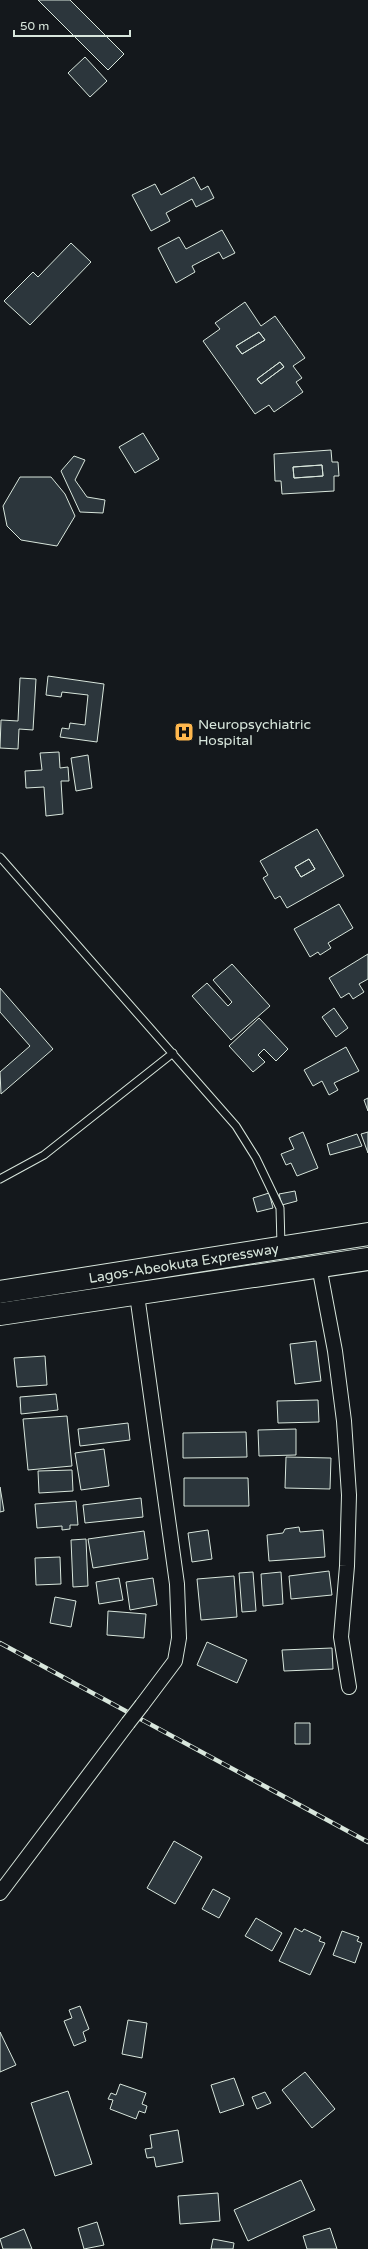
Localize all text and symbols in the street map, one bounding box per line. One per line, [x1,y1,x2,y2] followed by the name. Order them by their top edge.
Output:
[14,12,130,38] scale bar
[20,19,49,33] text: 50 m
[198,716,311,749] place label: Neuropsychiatric Hospital
[173,721,195,743] hospital icon: Neuropsychiatric Hospital
[87,1240,281,1287] street label: Lagos-Abeokuta Expressway

